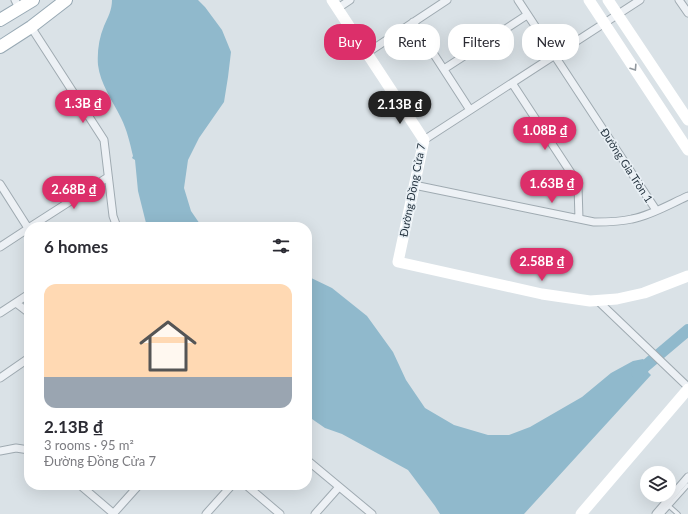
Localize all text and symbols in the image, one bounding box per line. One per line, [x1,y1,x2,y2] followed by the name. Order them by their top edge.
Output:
[324,24,376,60] chip: Buy
[384,24,440,60] chip: Rent
[448,24,514,60] chip: Filters
[522,24,579,60] chip: New
[629,63,636,70] one-way arrow
[50,90,116,124] pin: 1.3B ₫
[363,91,437,125] pin: 2.13B ₫
[64,95,102,111] text: 1.3B ₫
[377,96,423,112] text: 2.13B ₫
[508,117,582,151] pin: 1.08B ₫
[522,122,568,138] text: 1.08B ₫
[598,125,656,205] street label: Đường Gia Tròn 1
[397,142,427,238] street label: Đường Đồng Cửa 7
[515,170,589,204] pin: 1.63B ₫
[529,175,575,191] text: 1.63B ₫
[37,176,111,210] pin: 2.68B ₫
[51,181,97,197] text: 2.68B ₫
[270,235,292,257] icon: filters
[44,236,108,257] text: 6 homes
[505,248,579,282] pin: 2.58B ₫
[519,253,565,269] text: 2.58B ₫
[132,310,204,382] icon: home
[44,416,103,437] text: 2.13B ₫
[44,437,134,453] text: 3 rooms · 95 m²
[44,453,156,469] text: Đường Đồng Cửa 7
[640,466,676,502] map controls
[640,466,676,502] button: layers

